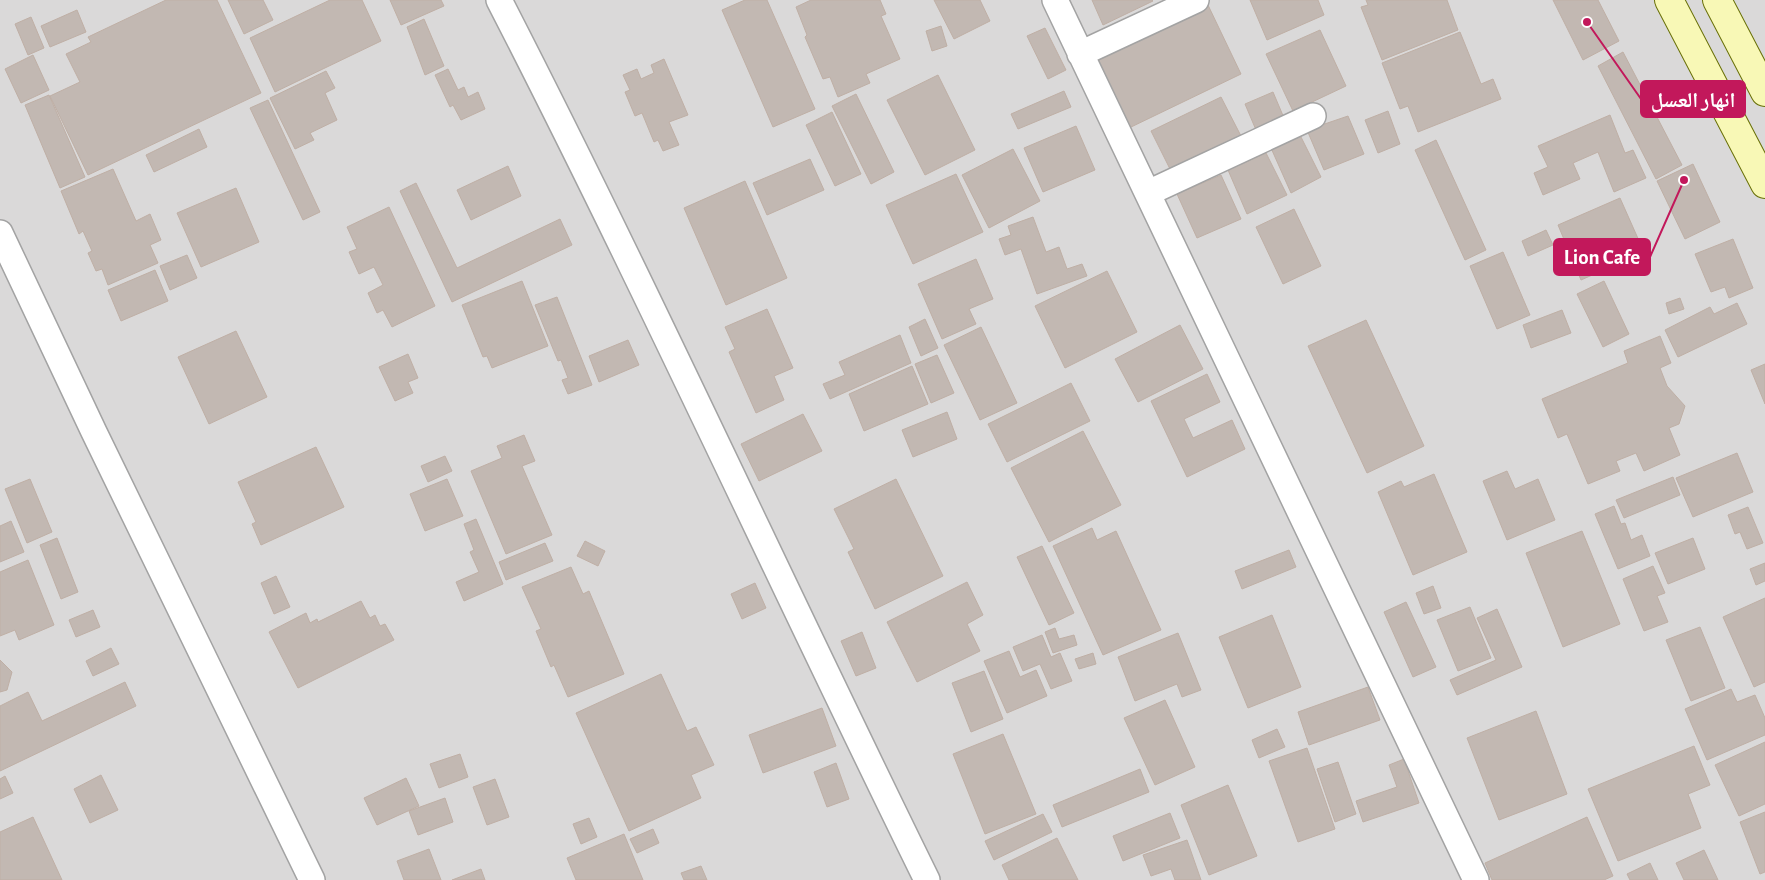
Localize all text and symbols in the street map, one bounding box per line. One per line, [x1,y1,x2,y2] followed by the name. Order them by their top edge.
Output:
[1641,81,1745,117] callout: انهار العسل
[1651,90,1735,113] text: انهار العسل
[1554,239,1650,275] callout: Lion Cafe
[1564,247,1640,268] text: Lion Cafe

